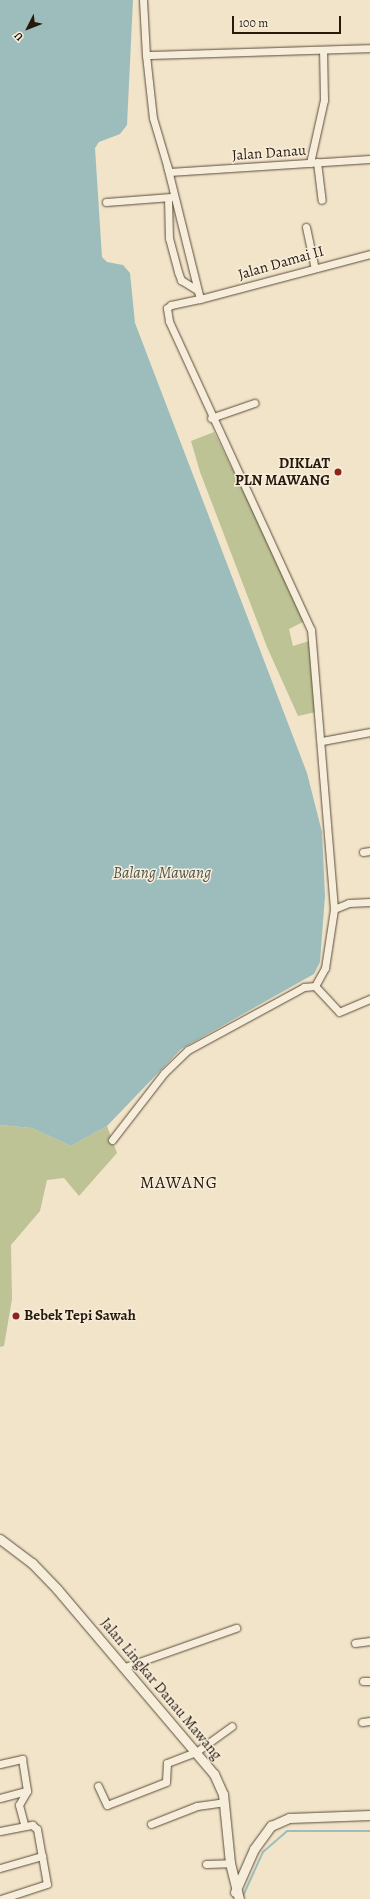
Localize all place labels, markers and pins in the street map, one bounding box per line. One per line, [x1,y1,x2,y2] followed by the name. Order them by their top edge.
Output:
[235,454,330,489] place label: DIKLAT PLN MAWANG
[333,467,343,477] marker: DIKLAT PLN MAWANG
[24,1307,136,1325] place label: Bebek Tepi Sawah
[11,1311,21,1321] marker: Bebek Tepi Sawah

